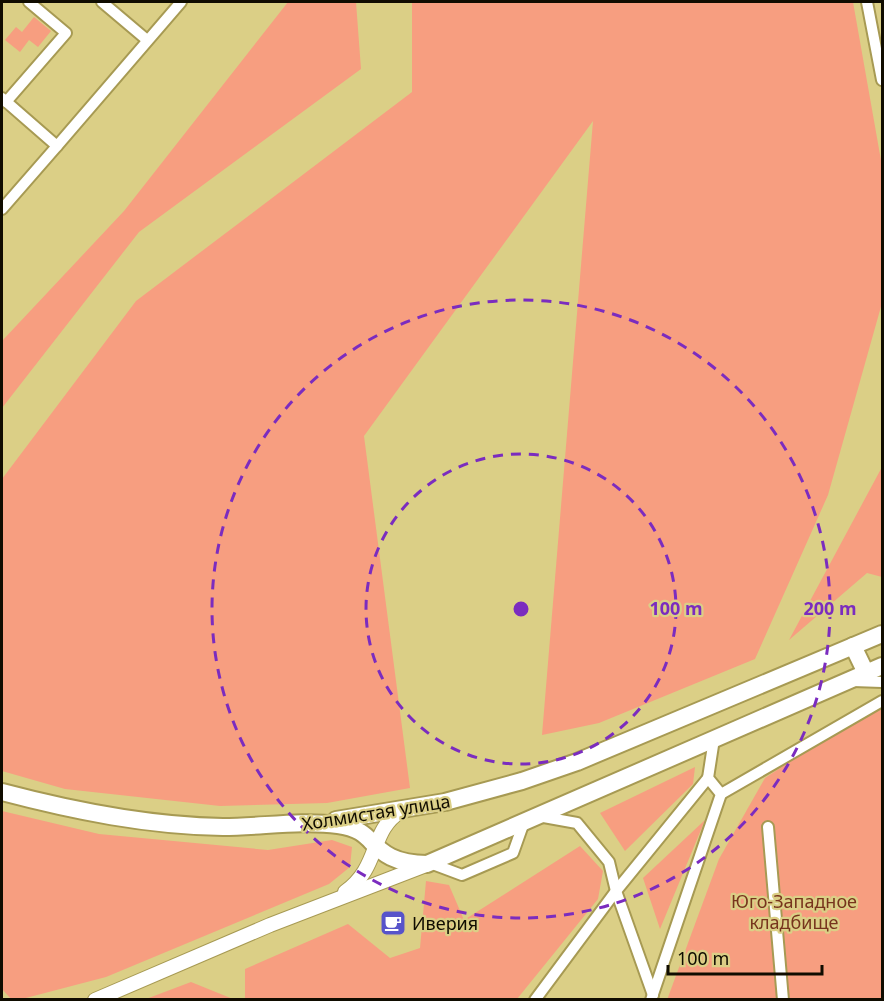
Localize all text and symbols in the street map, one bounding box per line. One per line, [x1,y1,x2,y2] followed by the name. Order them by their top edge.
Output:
[649,596,703,620] text: 100 m
[803,596,857,620] text: 200 m
[511,599,531,619] centre of rings
[300,788,452,836] street label: Холмистая улица
[731,889,857,934] park label: Юго-Западное кладбище
[378,908,408,938] cafe icon: Иверия
[412,911,478,935] place label: Иверия
[668,938,822,976] scale bar
[677,946,729,970] text: 100 m

